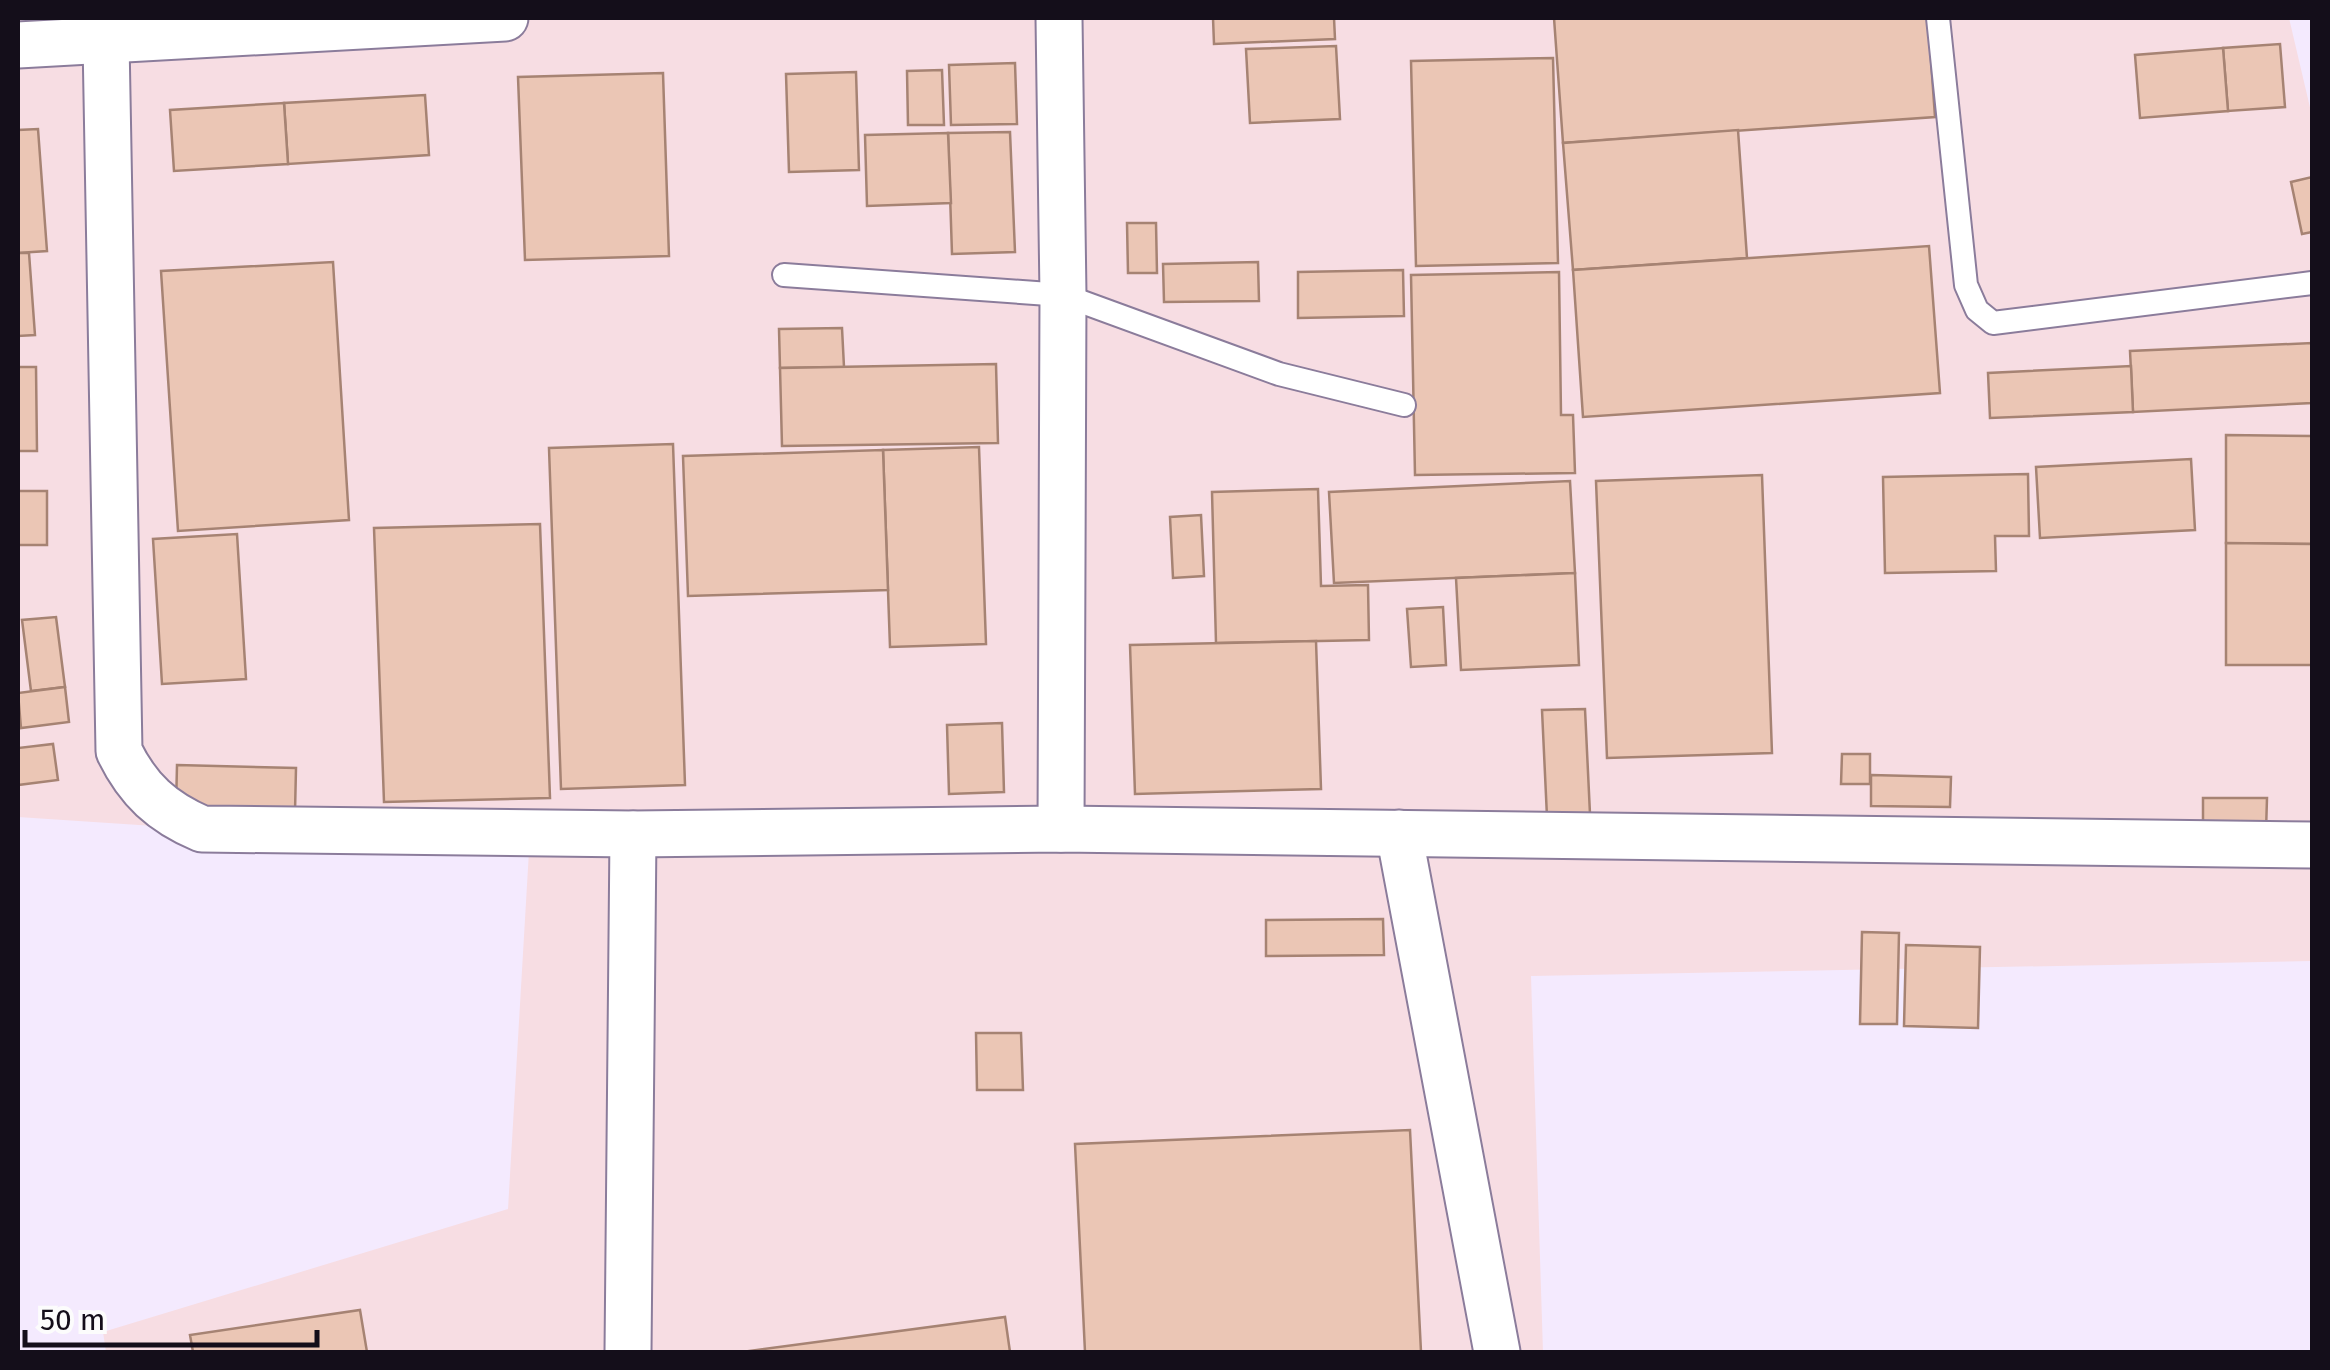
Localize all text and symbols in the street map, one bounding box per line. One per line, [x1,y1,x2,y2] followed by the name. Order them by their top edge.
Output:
[25,1285,318,1347] scale bar
[40,1302,105,1338] text: 50 m

